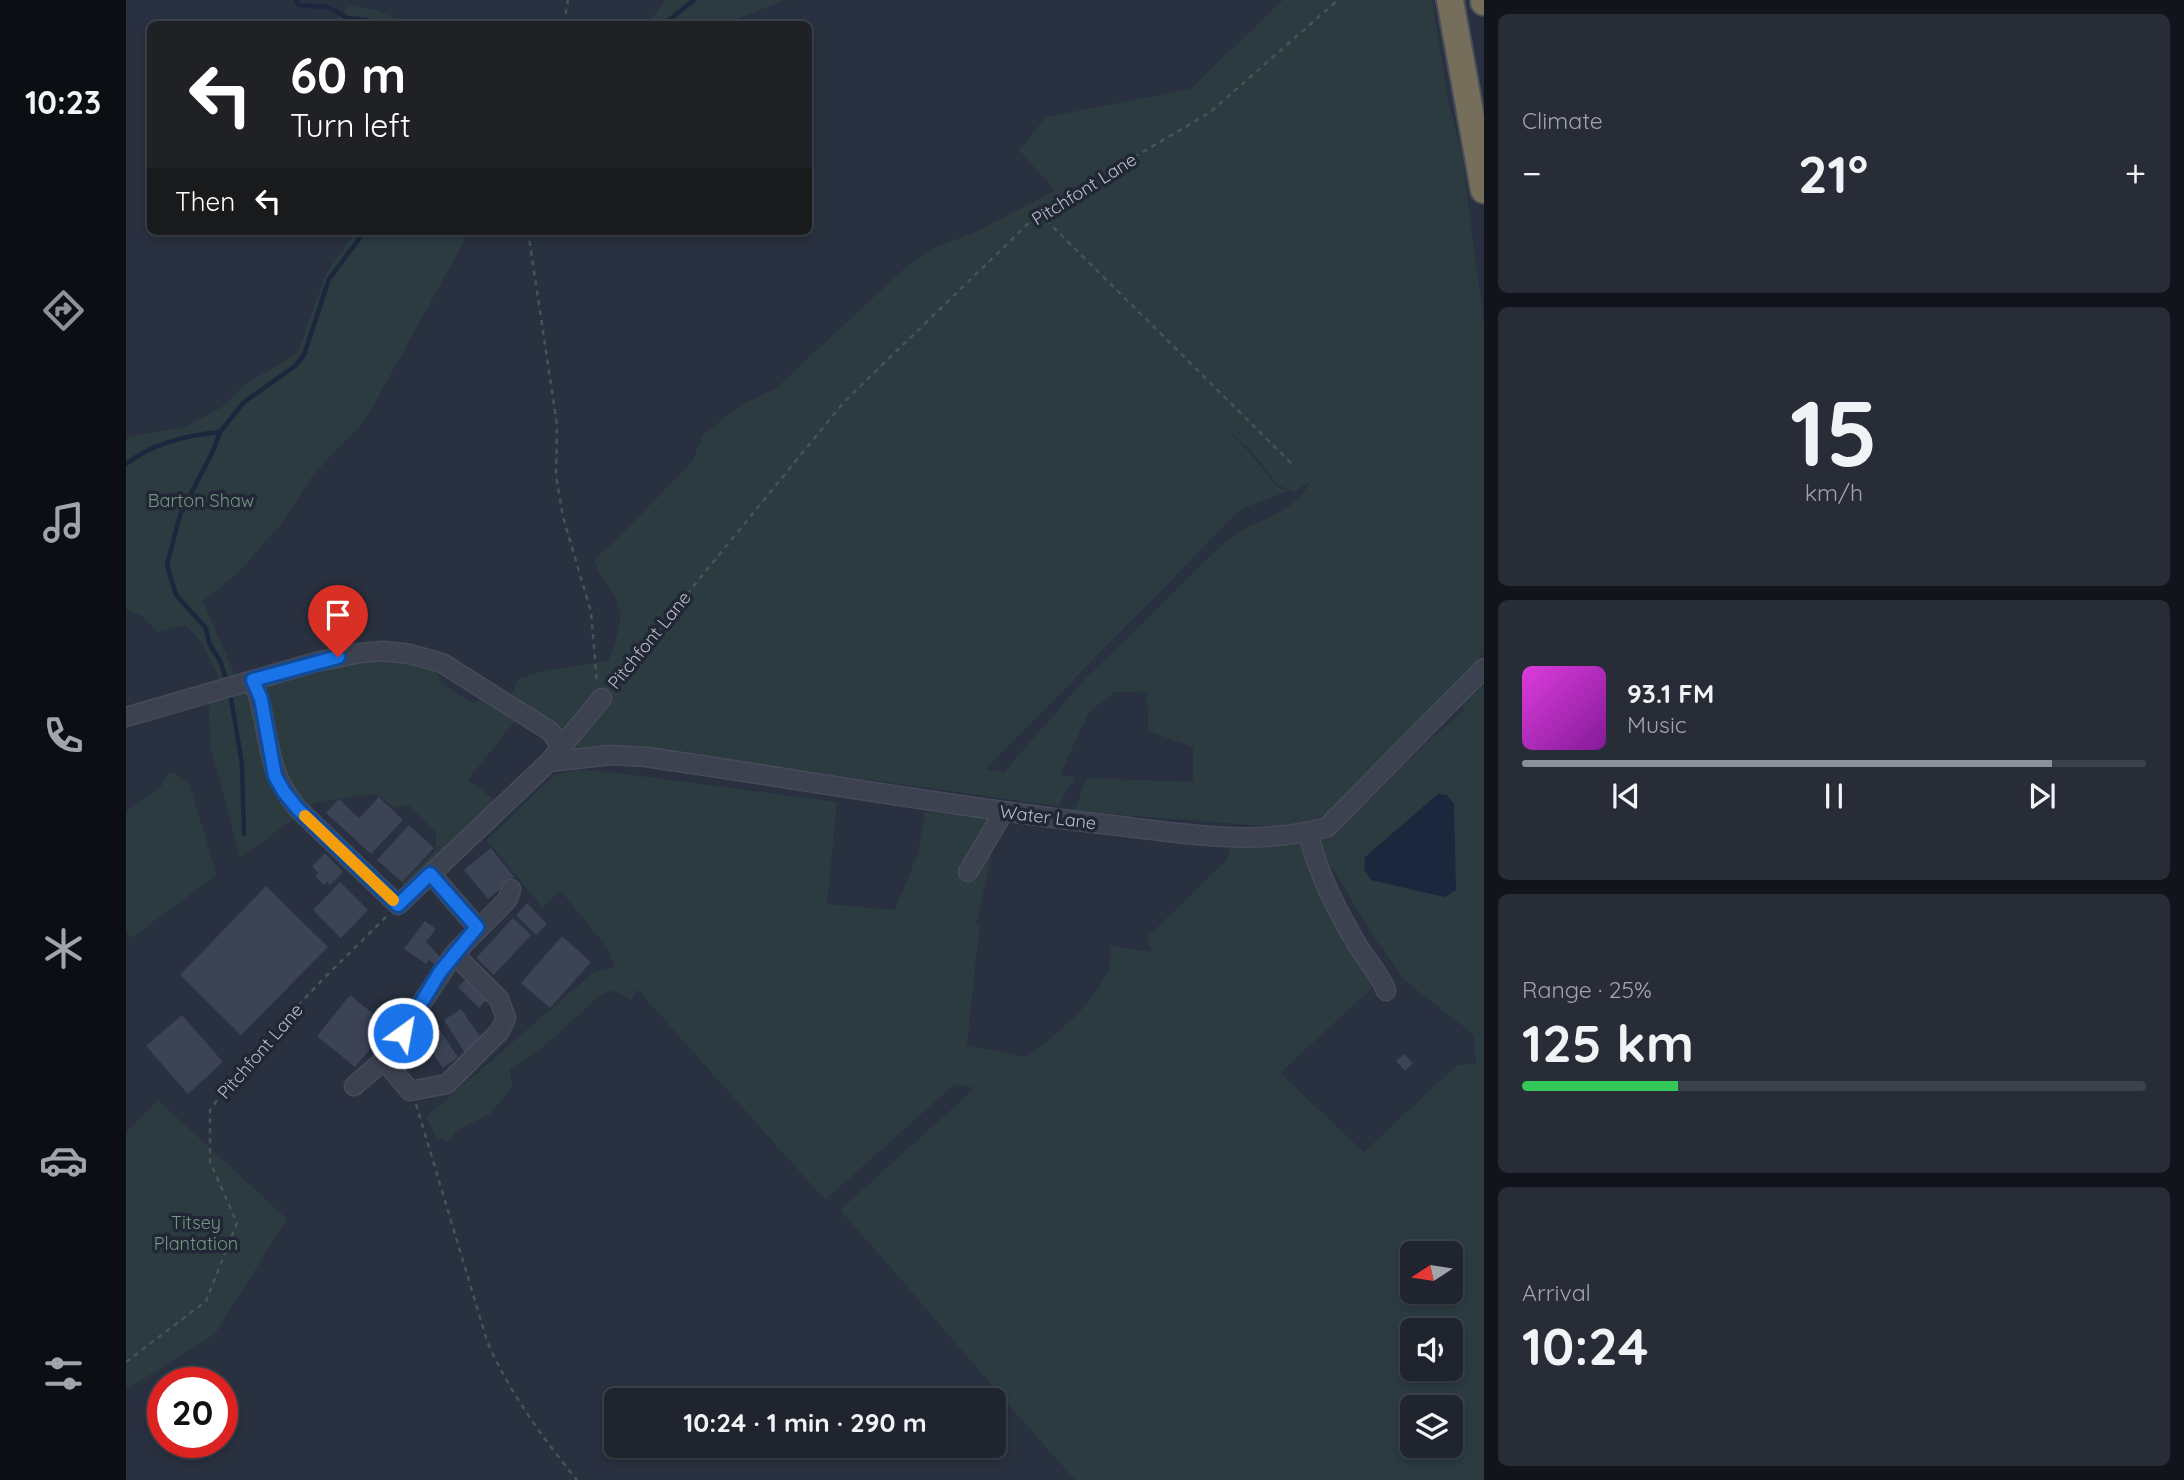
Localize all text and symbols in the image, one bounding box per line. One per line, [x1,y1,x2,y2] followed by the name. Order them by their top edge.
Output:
[290,44,406,105] text: 60 m
[175,49,266,140] icon: left
[25,82,101,122] text: 10:23
[290,105,411,145] text: Turn left
[1522,106,1603,135] text: Climate
[1798,141,1868,206] text: 21°
[1027,148,1141,230] street label: Pitchfont Lane
[1522,149,1542,197] text: −
[2125,149,2146,197] text: +
[249,182,287,220] icon: left
[175,185,235,218] text: Then
[39,286,88,335] icon: directions
[1790,375,1878,489] text: 15
[1805,478,1863,507] text: km/h
[148,489,254,512] park label: Barton Shaw
[39,498,88,547] icon: music
[308,585,368,657] pin
[603,586,695,694] street label: Pitchfont Lane
[319,596,357,634] icon: arrive
[1627,677,1714,710] text: 93.1 FM
[1627,710,1687,739] text: Music
[39,711,88,760] icon: phone
[1607,777,1645,815] icon: previous
[1815,777,1853,815] icon: pause
[2023,777,2061,815] icon: next
[998,800,1098,834] street label: Water Lane
[39,924,88,973] icon: climate
[1522,975,1652,1004] text: Range · 25%
[366,996,440,1070] position arrow
[212,998,308,1104] street label: Pitchfont Lane
[1522,1010,1694,1075] text: 125 km
[39,1136,88,1185] icon: car
[154,1211,238,1255] park label: Titsey Plantation
[1400,1241,1463,1304] north arrow
[1400,1241,1463,1458] map controls
[1522,1278,1591,1307] text: Arrival
[1522,1313,1649,1378] text: 10:24
[1400,1318,1463,1381] button: sound
[39,1349,88,1398] icon: filters
[147,1367,238,1458] speed limit sign: 20
[1400,1395,1463,1458] button: layers
[683,1406,927,1439] text: 10:24 · 1 min · 290 m

